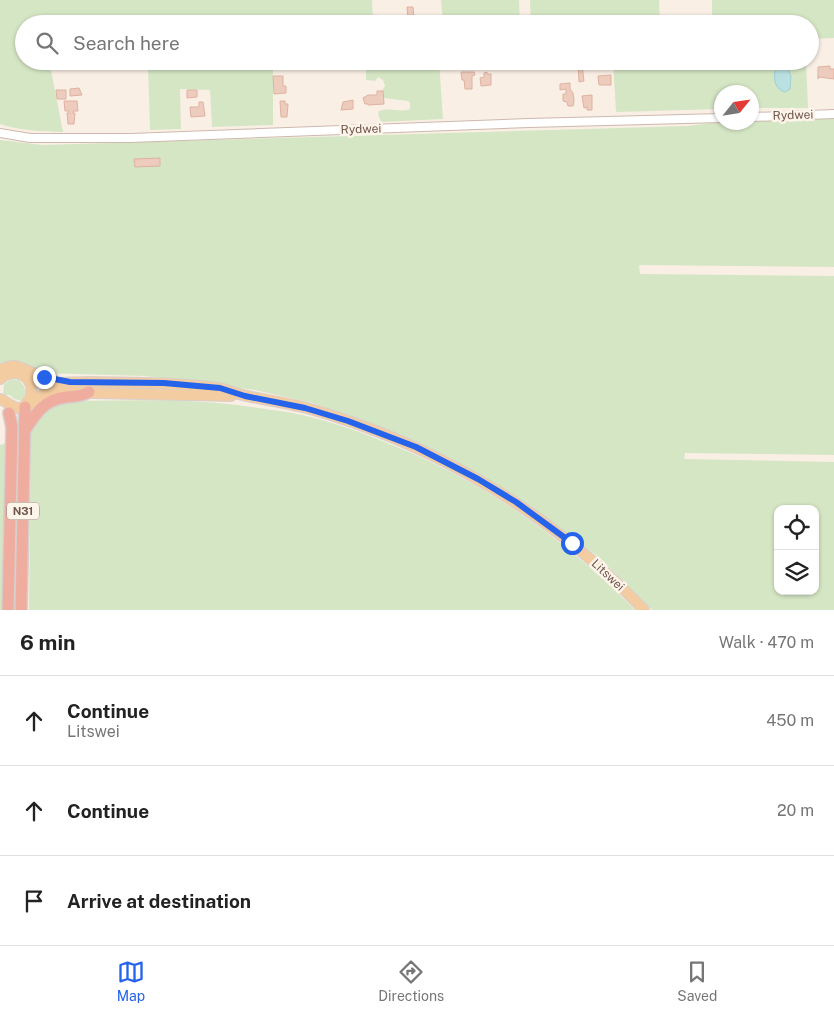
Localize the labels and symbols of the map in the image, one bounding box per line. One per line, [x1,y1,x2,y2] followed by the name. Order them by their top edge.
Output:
[714,85,759,130] north arrow
[772,107,814,123] street label: Rydwei
[340,121,382,137] street label: Rydwei
[33,366,56,389] route end
[7,502,39,520] road number: N31
[561,532,584,555] route start
[589,556,627,594] street label: Litswei

